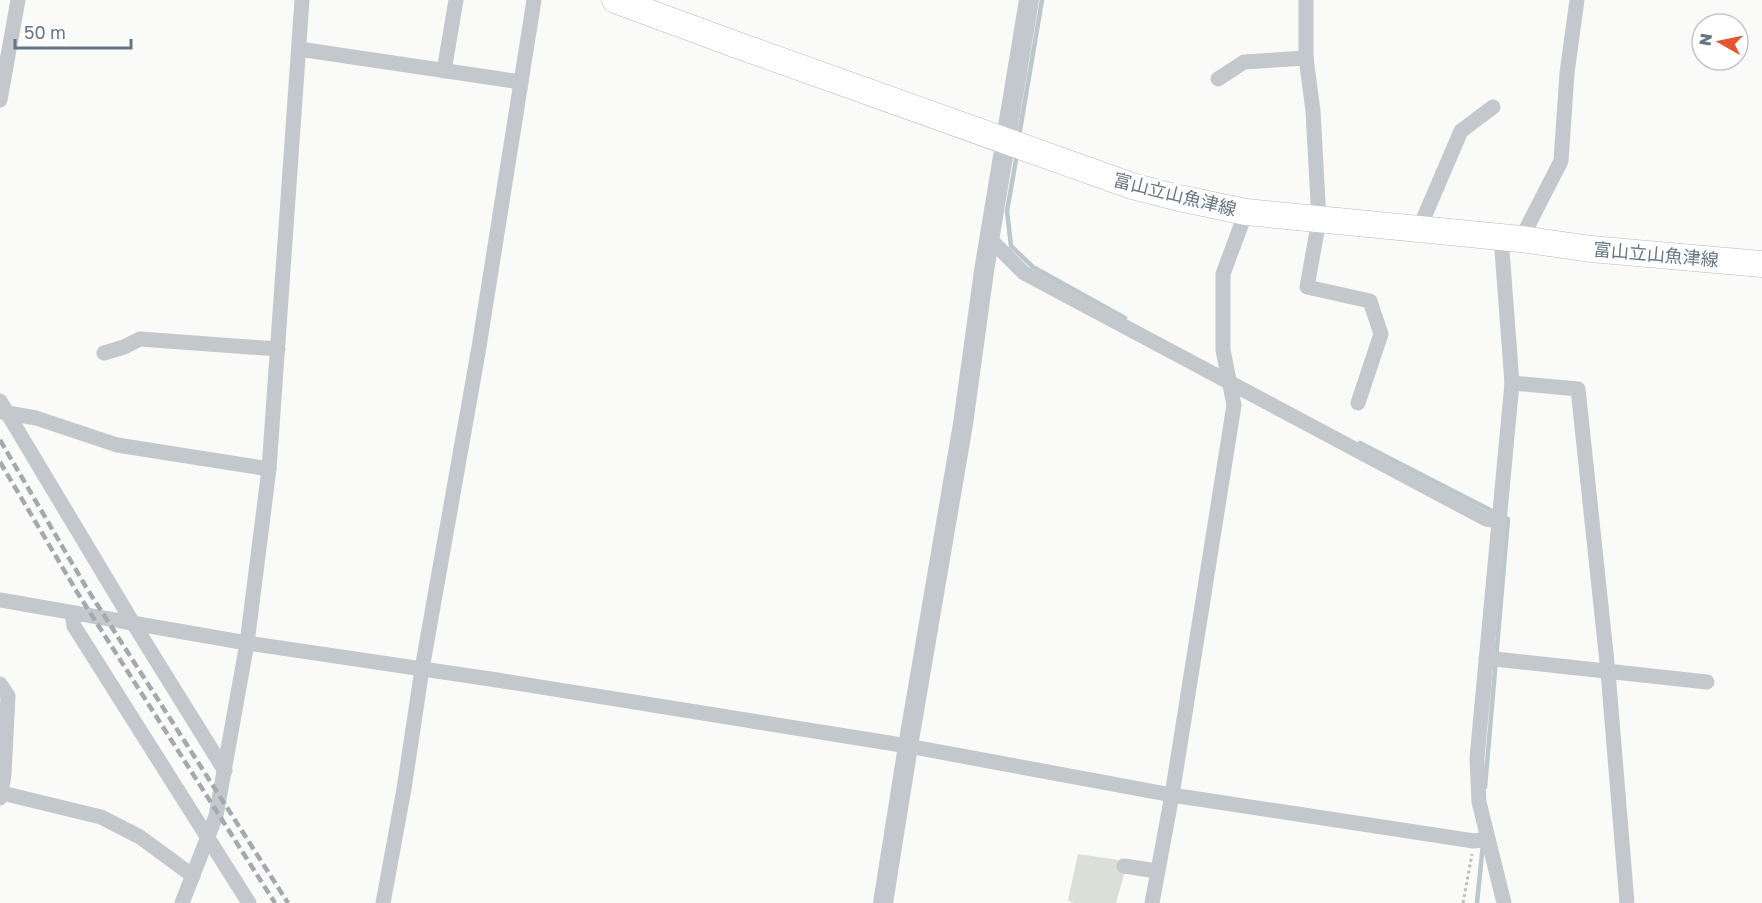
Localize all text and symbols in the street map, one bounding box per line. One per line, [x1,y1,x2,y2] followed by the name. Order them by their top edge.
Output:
[15,12,130,50] scale bar
[1690,12,1750,72] north arrow
[24,21,66,43] text: 50 m
[1694,32,1716,47] text: N
[1111,168,1239,220] street label: 富山立山魚津線
[1592,238,1720,270] street label: 富山立山魚津線

